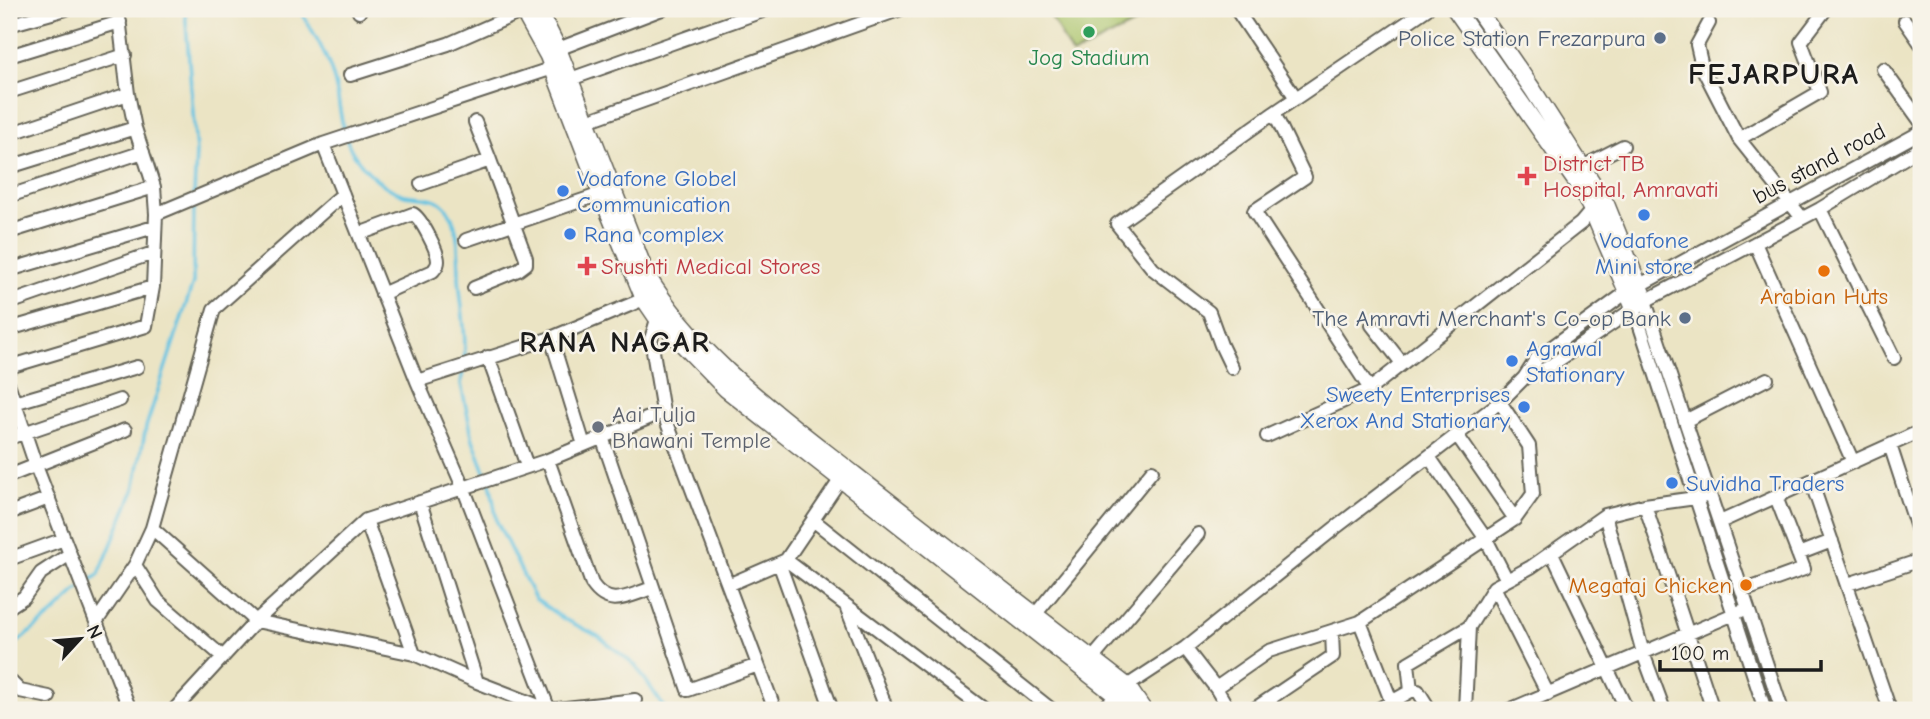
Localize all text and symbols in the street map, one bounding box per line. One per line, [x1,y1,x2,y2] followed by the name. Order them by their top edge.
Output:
[1081,24,1097,40] marker: Jog Stadium
[1398,25,1646,52] place label: Police Station Frezarpura
[1652,30,1668,46] marker: Police Station Frezarpura
[1028,44,1150,71] place label: Jog Stadium
[1688,57,1860,92] district label: FEJARPURA
[1748,117,1890,210] street label: bus stand road
[1543,150,1719,203] place label: District TB Hospital, Amravati
[577,165,737,218] place label: Vodafone Globel Communication
[1517,166,1537,186] marker: District TB Hospital, Amravati
[555,183,571,199] marker: Vodafone Globel Communication
[1636,207,1652,223] marker: Vodafone Mini store
[584,221,724,248] place label: Rana complex
[562,226,578,242] marker: Rana complex
[1595,227,1693,280] place label: Vodafone Mini store
[601,253,820,280] place label: Srushti Medical Stores
[579,258,595,274] marker: Srushti Medical Stores
[1816,263,1832,279] marker: Arabian Huts
[1760,283,1888,310] place label: Arabian Huts
[1312,305,1671,332] place label: The Amravti Merchant's Co-op Bank
[1677,310,1693,326] marker: The Amravti Merchant's Co-op Bank
[519,325,711,360] district label: RANA NAGAR
[1526,335,1625,388] place label: Agrawal Stationary
[1504,353,1520,369] marker: Agrawal Stationary
[1299,381,1511,434] place label: Sweety Enterprises Xerox And Stationary
[1516,399,1532,415] marker: Sweety Enterprises Xerox And Stationary
[612,401,771,454] place label: Aai Tulja Bhawani Temple
[590,419,606,435] marker: Aai Tulja Bhawani Temple
[1686,470,1844,497] place label: Suvidha Traders
[1664,475,1680,491] marker: Suvidha Traders
[1569,572,1732,599] place label: Megataj Chicken
[1738,577,1754,593] marker: Megataj Chicken
[46,604,116,674] north arrow
[82,622,107,642] text: N
[1660,628,1822,672] scale bar
[1671,641,1729,665] text: 100 m

